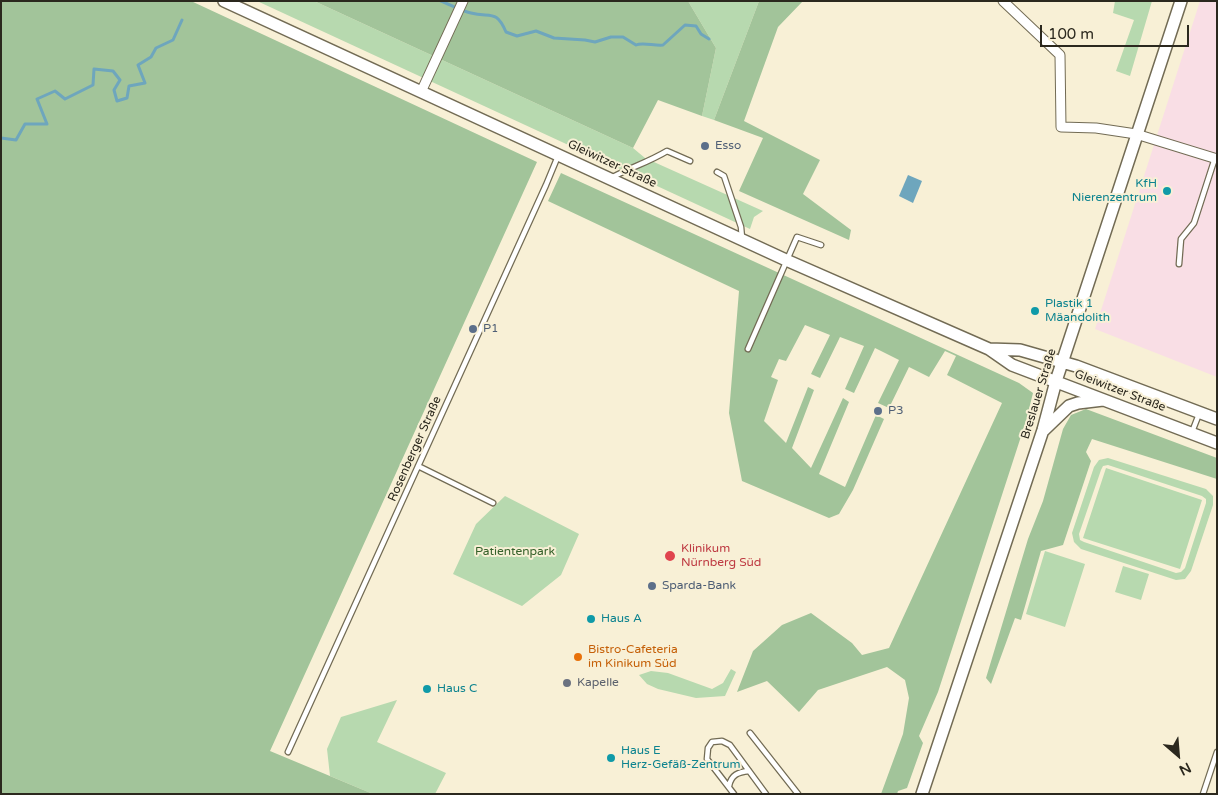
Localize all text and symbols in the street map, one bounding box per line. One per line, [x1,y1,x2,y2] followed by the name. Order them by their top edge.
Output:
[1043,15,1192,47] scale bar
[1048,25,1094,43] text: 100 m
[565,137,659,191] street label: Gleiwitzer Straße
[715,139,741,153] place label: Esso
[699,140,711,152] marker: Esso
[1072,177,1157,205] place label: KfH Nierenzentrum
[1161,185,1173,197] marker: KfH Nierenzentrum
[1045,297,1110,325] place label: Plastik 1 Mäandolith
[1029,305,1041,317] marker: Plastik 1 Mäandolith
[483,322,499,336] place label: P1
[467,323,479,335] marker: P1
[1018,347,1060,441] street label: Breslauer Straße
[1072,367,1168,415] street label: Gleiwitzer Straße
[385,394,445,504] street label: Rosenberger Straße
[888,404,904,418] place label: P3
[872,405,884,417] marker: P3
[681,542,761,570] place label: Klinikum Nürnberg Süd
[475,545,555,559] park label: Patientenpark
[663,549,677,563] marker: Klinikum Nürnberg Süd
[662,579,736,593] place label: Sparda-Bank
[646,580,658,592] marker: Sparda-Bank
[601,612,642,626] place label: Haus A
[585,613,597,625] marker: Haus A
[588,643,678,671] place label: Bistro-Cafeteria im Kinikum Süd
[572,651,584,663] marker: Bistro-Cafeteria im Kinikum Süd
[577,676,619,690] place label: Kapelle
[561,677,573,689] marker: Kapelle
[437,682,477,696] place label: Haus C
[421,683,433,695] marker: Haus C
[1153,730,1203,780] north arrow
[621,744,740,772] place label: Haus E Herz-Gefäß-Zentrum
[605,752,617,764] marker: Haus E Herz-Gefäß-Zentrum
[1176,759,1194,779] text: N

